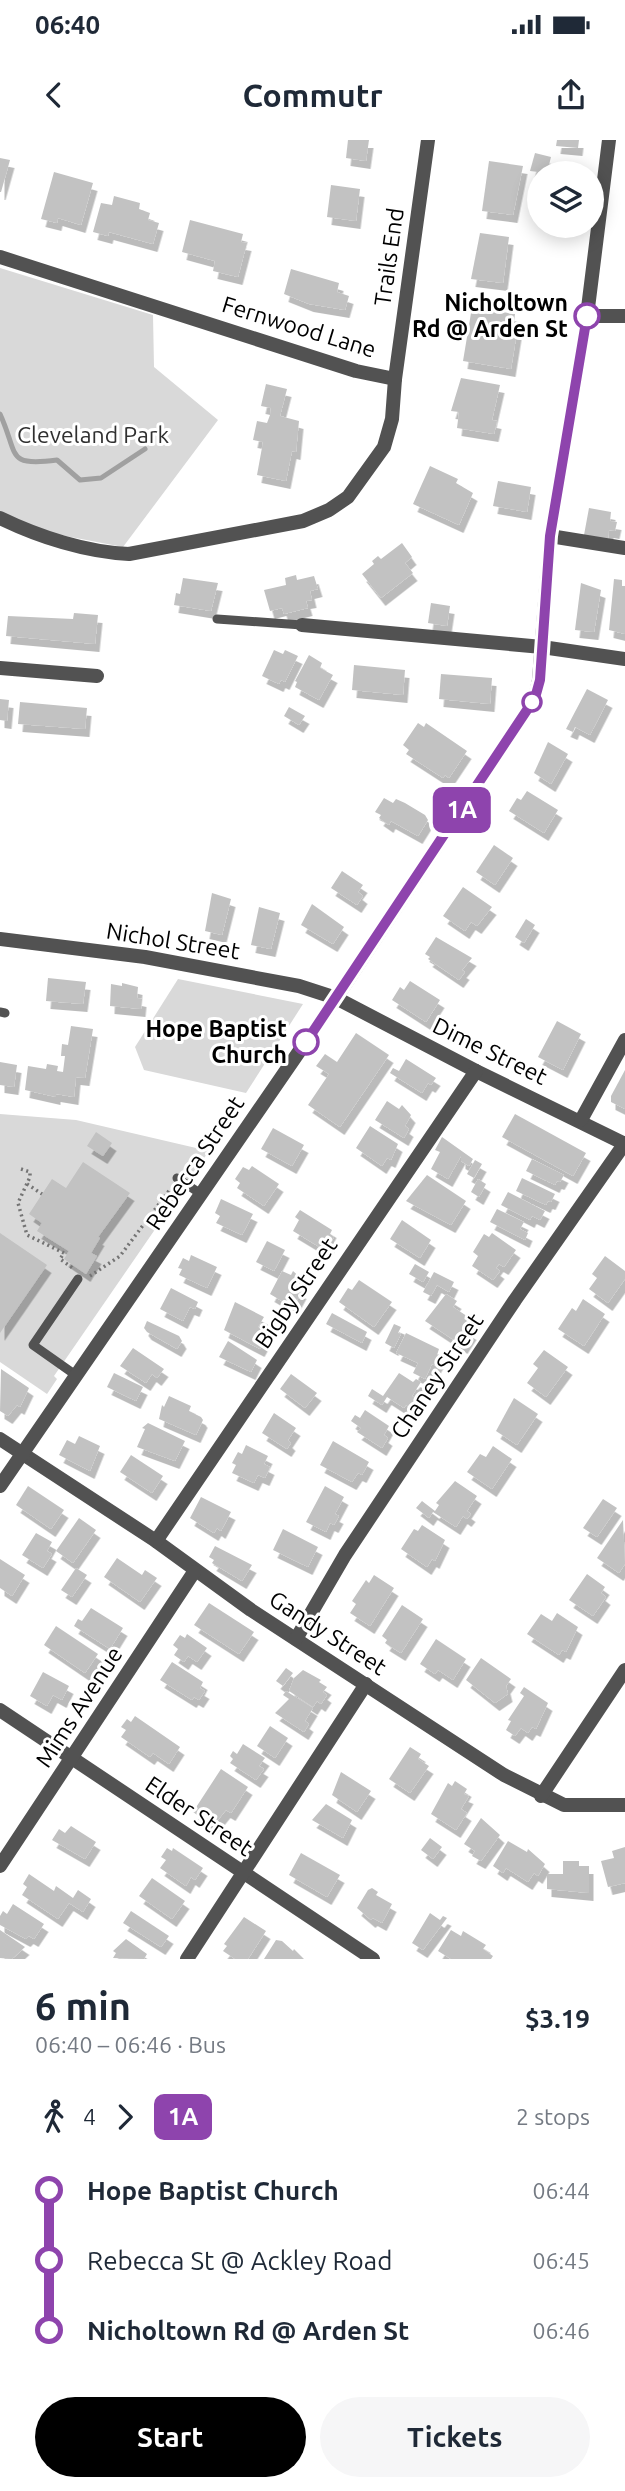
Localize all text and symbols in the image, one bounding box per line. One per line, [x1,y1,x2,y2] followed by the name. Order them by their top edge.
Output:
[35,10,100,39] text: 06:40
[35,76,73,114] icon: back
[552,76,590,114] icon: share
[242,77,383,113] text: Commutr
[527,161,604,238] map controls
[527,161,604,238] button: layers
[369,206,408,308] street label: Trails End
[412,290,568,341] place label: Nicholtown Rd @ Arden St
[219,291,379,362] street label: Fernwood Lane
[574,303,600,329] marker: Nicholtown Rd @ Arden St
[17,422,169,447] park label: Cleveland Park
[522,692,542,712] unlabelled marker
[430,787,494,833] line badge: 1A
[447,796,477,823] text: 1A
[105,918,242,963] street label: Nichol Street
[429,1012,551,1089] street label: Dime Street
[145,1016,287,1067] place label: Hope Baptist Church
[293,1029,319,1055] marker: Hope Baptist Church
[141,1091,248,1234] street label: Rebecca Street
[250,1233,342,1353] street label: Bigby Street
[386,1308,488,1443] street label: Chaney Street
[265,1586,391,1680] street label: Gandy Street
[30,1642,127,1771] street label: Mims Avenue
[141,1771,257,1860] street label: Elder Street
[35,1985,131,2027] text: 6 min
[525,2004,590,2033] text: $3.19
[35,2032,226,2057] text: 06:40 – 06:46 · Bus
[35,2098,73,2136] icon: walk
[106,2098,144,2136] icon: forward
[168,2103,198,2130] text: 1A
[83,2104,96,2129] text: 4
[516,2104,590,2129] text: 2 stops
[87,2176,339,2205] text: Hope Baptist Church
[532,2178,590,2203] text: 06:44
[87,2246,392,2275] text: Rebecca St @ Ackley Road
[532,2248,590,2273] text: 06:45
[87,2316,409,2345] text: Nicholtown Rd @ Arden St
[532,2318,590,2343] text: 06:46
[35,2397,306,2477] button: Start
[320,2397,590,2477] button: Tickets

